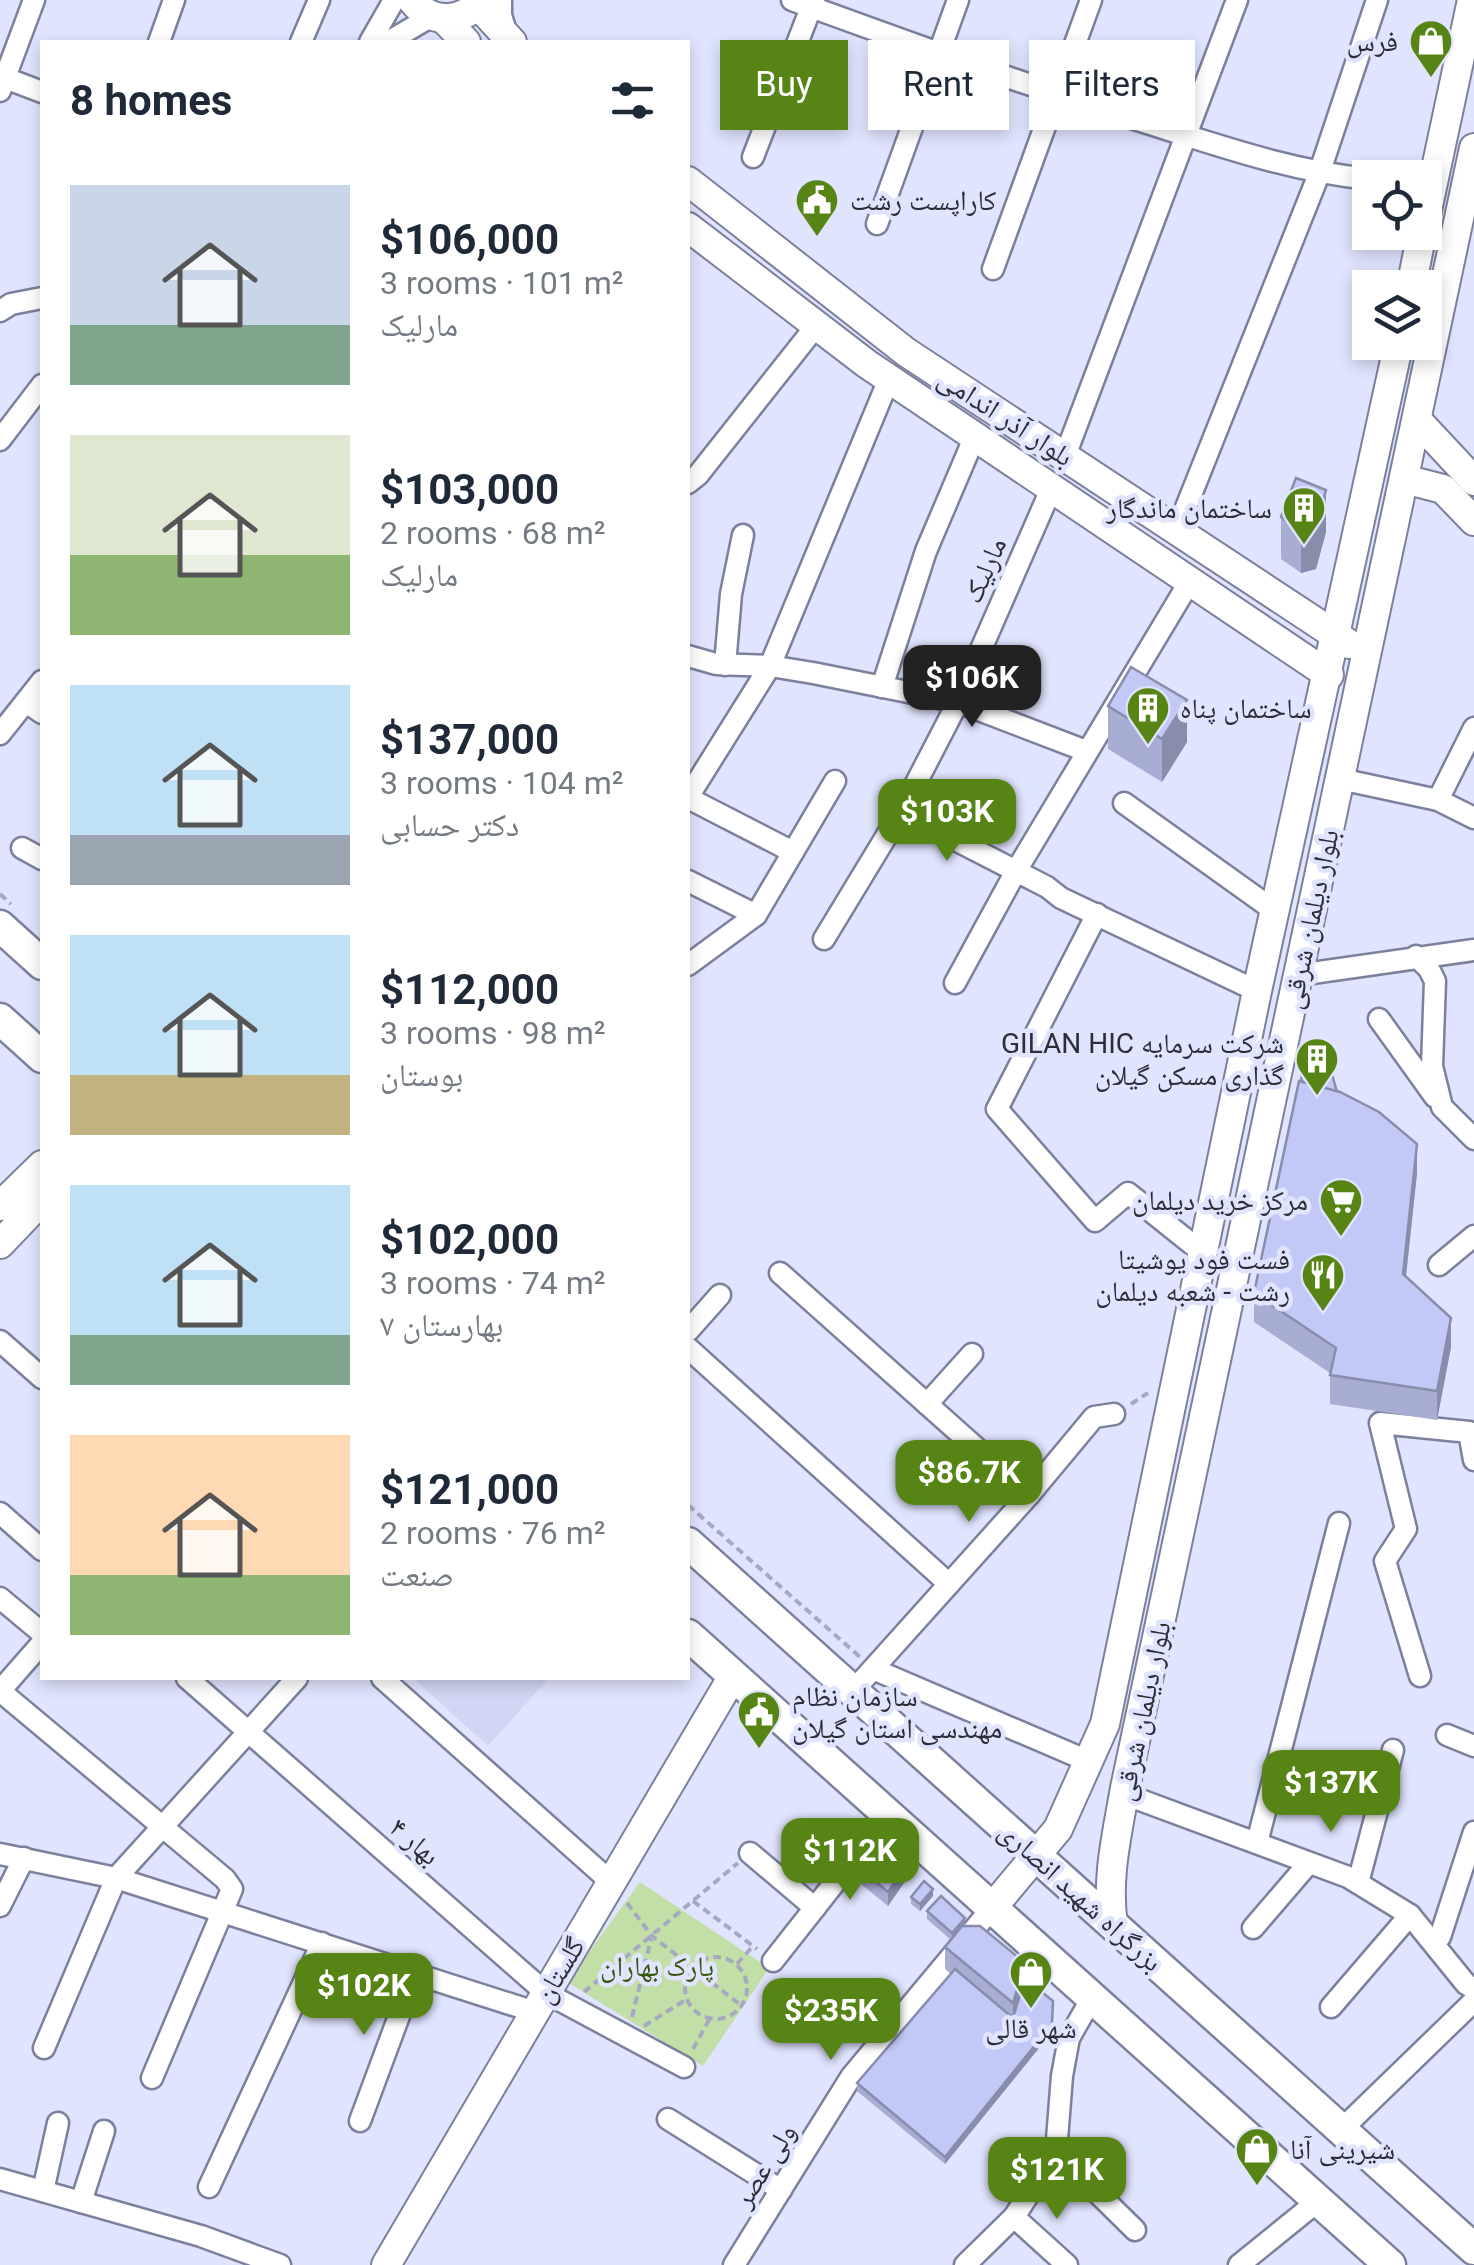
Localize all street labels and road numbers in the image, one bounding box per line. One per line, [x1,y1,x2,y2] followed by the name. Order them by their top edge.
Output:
[931,362,1079,474] street label: بلوار آذر اندامی
[955,532,1013,608] street label: مارلیک
[1275,826,1347,1012] street label: بلوار دیلمان شرقی
[1107,1618,1179,1804] street label: بلوار دیلمان شرقی
[383,1811,447,1872] street label: بهار ۴
[992,1814,1169,1978] street label: بزرگراه شهید انصاری
[527,1931,592,2009] street label: گلستان
[725,2117,804,2215] street label: ولی عصر

